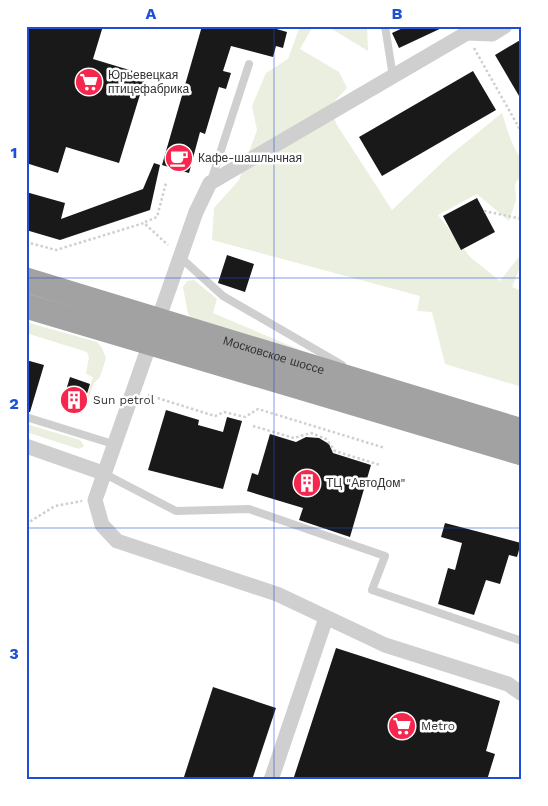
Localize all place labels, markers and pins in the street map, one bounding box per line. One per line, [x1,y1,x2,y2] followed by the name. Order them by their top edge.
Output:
[74,67,104,97] supermarket icon: Юрьевецкая птицефабрика
[108,68,189,96] place label: Юрьевецкая птицефабрика
[164,143,194,173] cafe icon: Кафе-шашлычная
[198,151,302,165] place label: Кафе-шашлычная
[59,385,89,415] building icon: Sun petrol
[93,393,155,407] place label: Sun petrol
[292,468,322,498] building icon: ТЦ "АвтоДом"
[326,476,405,490] place label: ТЦ "АвтоДом"
[387,711,417,741] supermarket icon: Metro
[421,719,455,733] place label: Metro

